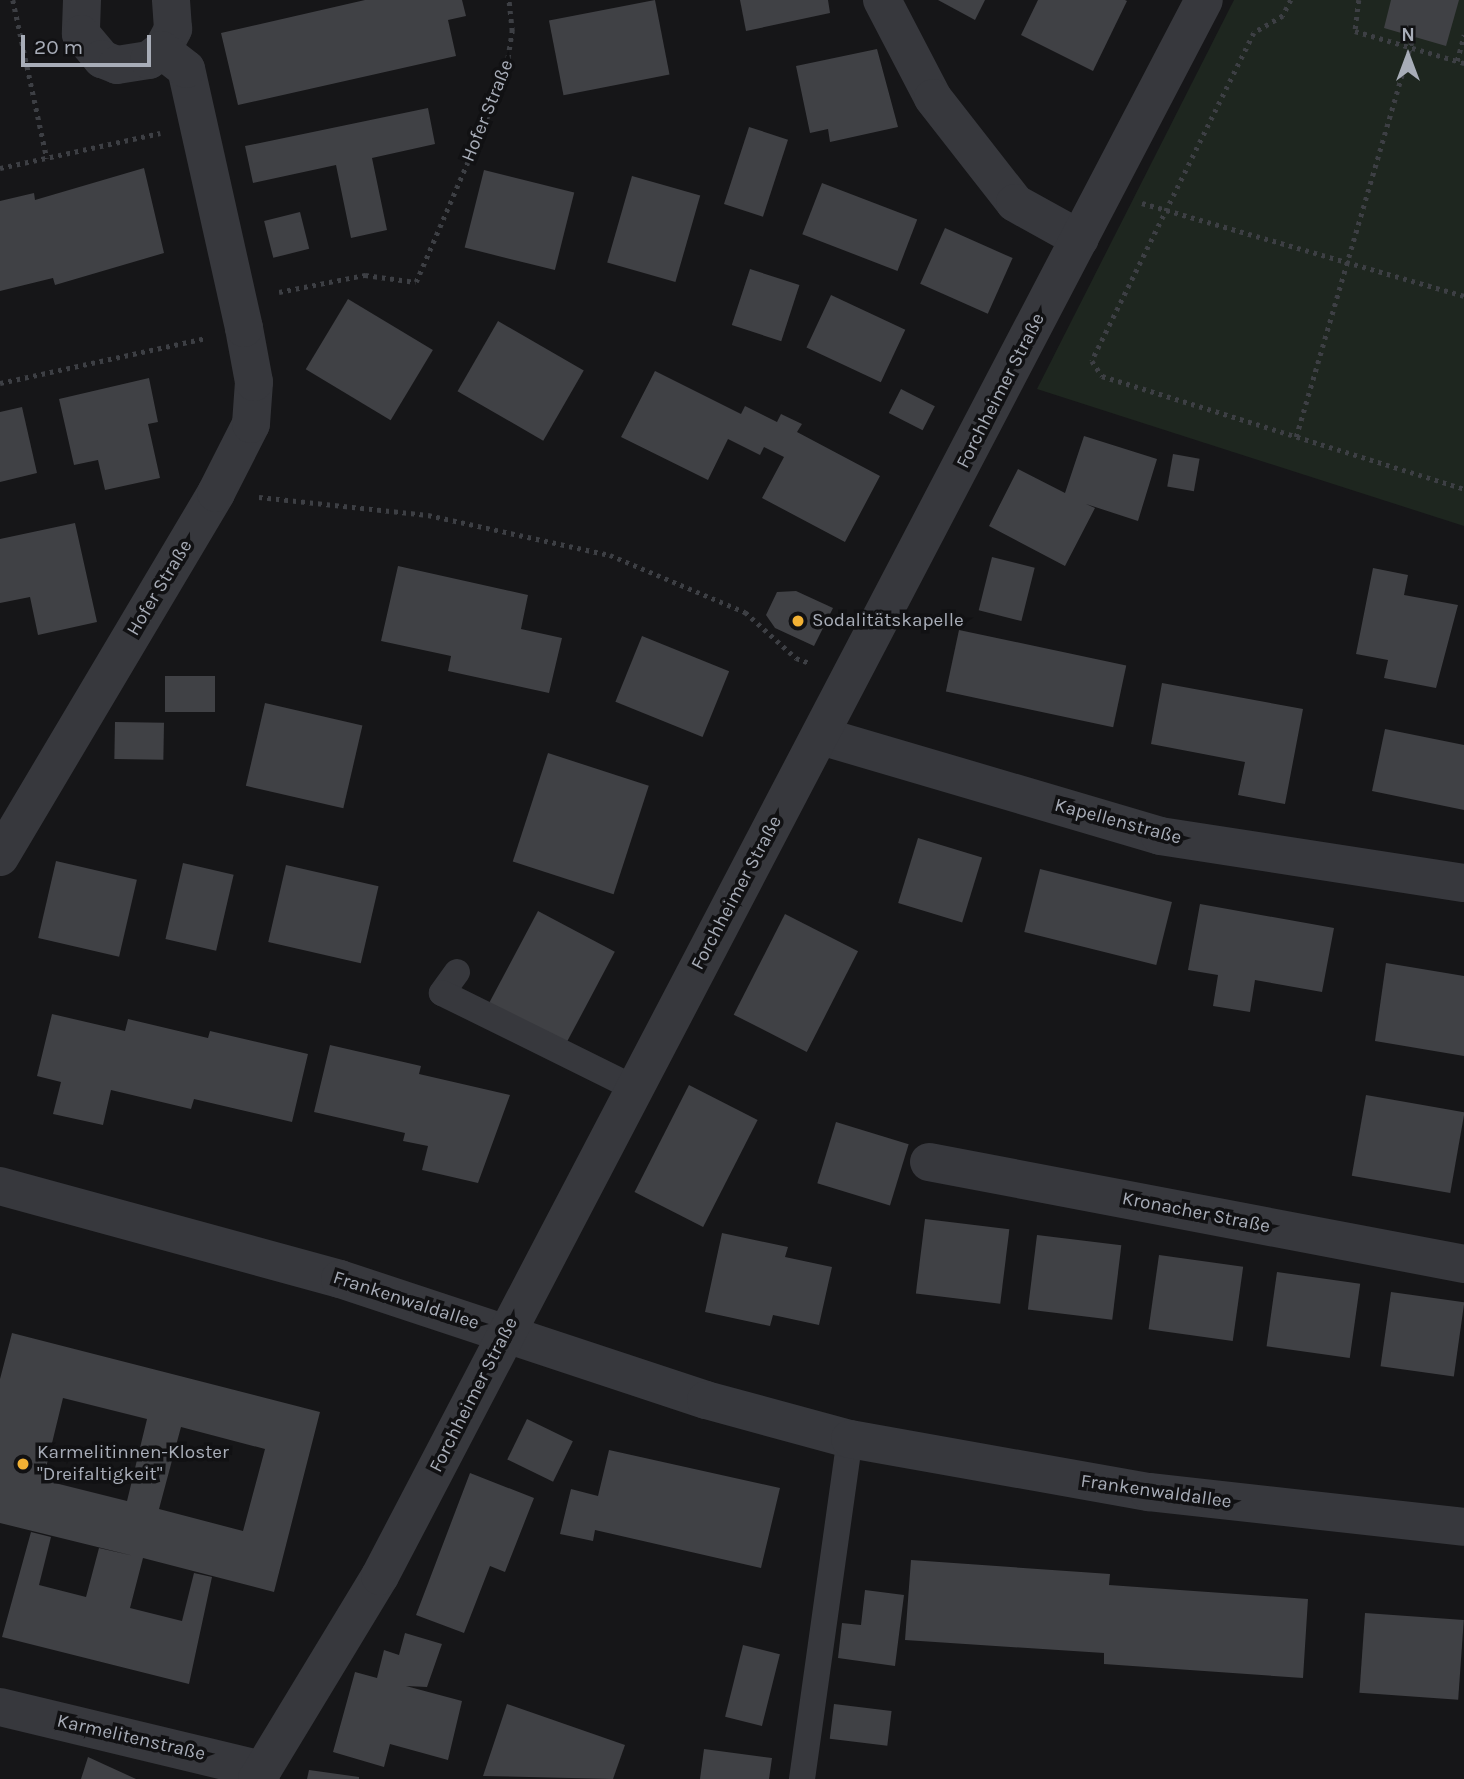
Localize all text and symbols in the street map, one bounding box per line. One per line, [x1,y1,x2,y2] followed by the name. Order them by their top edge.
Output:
[24,21,154,65] scale bar
[1373,21,1443,91] north arrow
[1401,24,1415,46] text: N
[34,35,83,59] text: 20 m
[457,57,519,165] street label: Hofer Straße
[952,310,1050,472] street label: Forchheimer Straße
[122,536,198,640] street label: Hofer Straße
[812,610,964,632] place label: Sodalitätskapelle
[790,613,806,629] marker: Sodalitätskapelle
[1052,794,1184,850] street label: Kapellenstraße
[687,812,787,974] street label: Forchheimer Straße
[1120,1187,1272,1239] street label: Kronacher Straße
[330,1267,482,1335] street label: Frankenwaldallee
[425,1314,523,1476] street label: Forchheimer Straße
[37,1442,229,1486] place label: Karmelitinnen-Kloster "Dreifaltigkeit"
[15,1456,31,1472] marker: Karmelitinnen-Kloster "Dreifaltigkeit"
[1079,1470,1233,1514] street label: Frankenwaldallee
[55,1710,207,1766] street label: Karmelitenstraße

